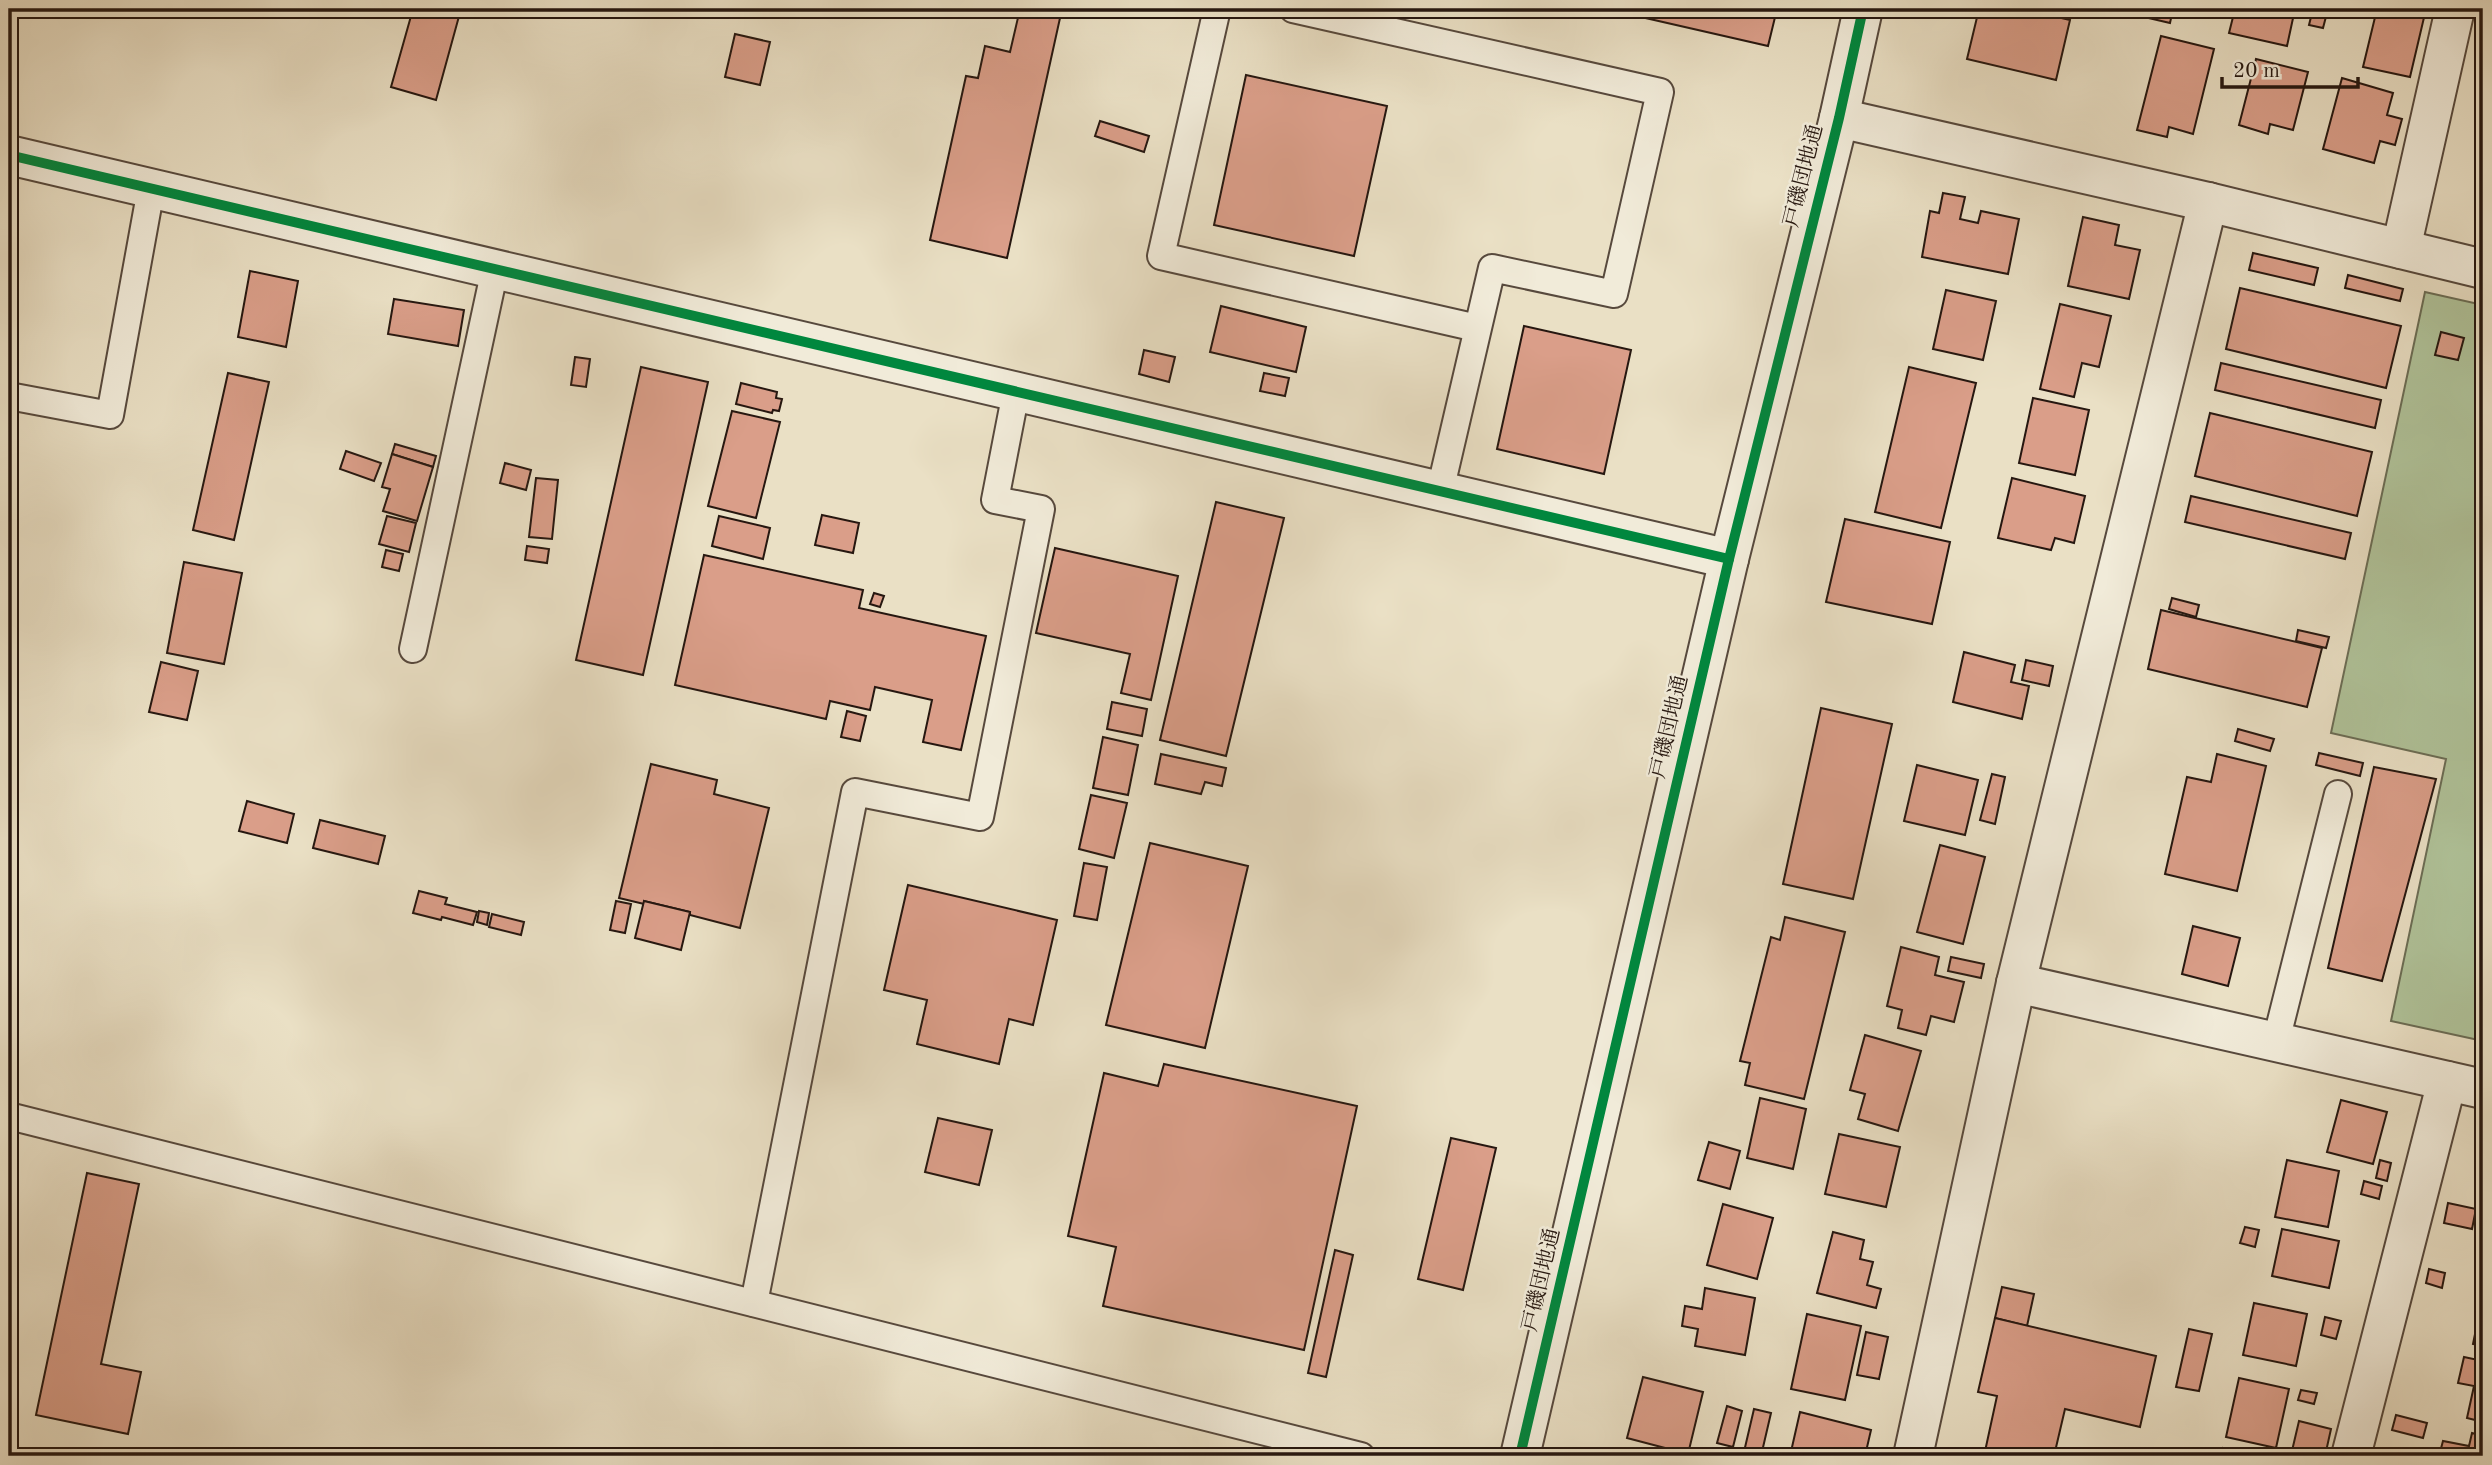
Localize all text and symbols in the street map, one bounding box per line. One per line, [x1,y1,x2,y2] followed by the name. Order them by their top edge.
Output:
[2222,46,2359,90] scale bar
[2233,61,2280,82] text: 20 m
[1779,122,1827,229] street label: 戸磯団地通
[1646,673,1692,781] street label: 戸磯団地通
[1518,1226,1564,1334] street label: 戸磯団地通

